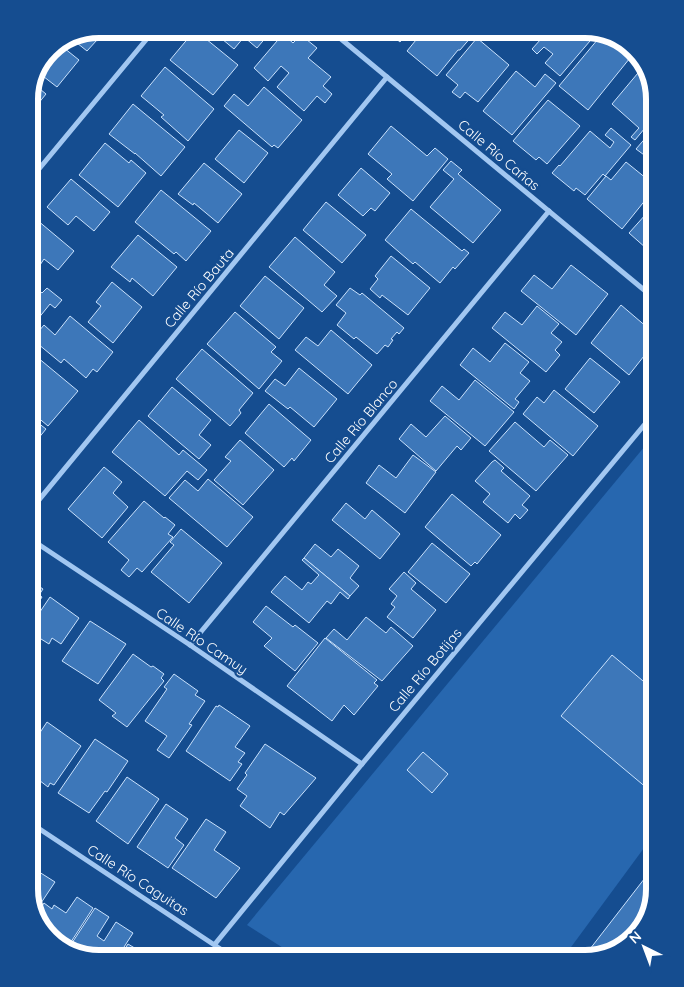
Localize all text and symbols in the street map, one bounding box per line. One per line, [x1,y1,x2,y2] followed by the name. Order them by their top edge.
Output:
[454,116,544,194] street label: Calle Río Cañas
[160,244,238,332] street label: Calle Río Bauta
[320,375,402,467] street label: Calle Río Blanco
[153,604,251,678] street label: Calle Río Camuy
[385,624,465,716] street label: Calle Río Botijas
[84,841,192,919] street label: Calle Río Caguitas
[619,922,669,972] north arrow
[625,927,645,947] text: N

